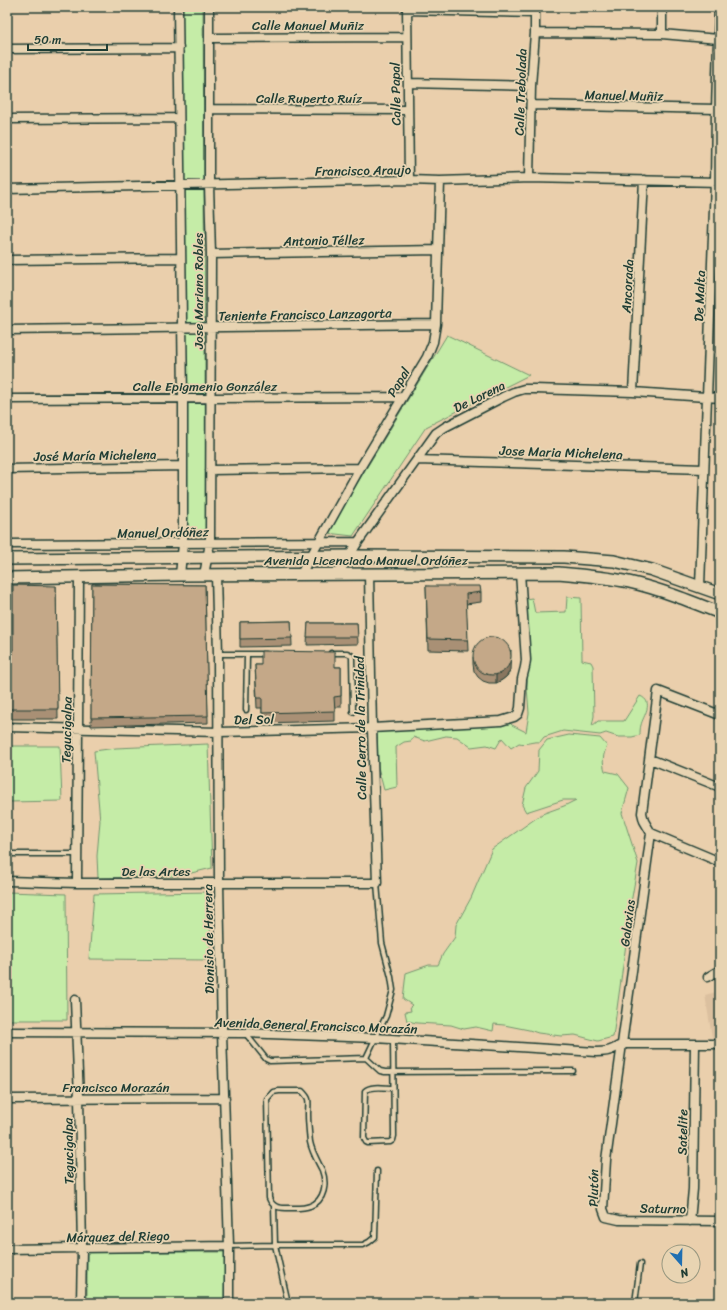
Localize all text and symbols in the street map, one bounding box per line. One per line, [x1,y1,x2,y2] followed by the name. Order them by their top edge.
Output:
[252,14,365,37] street label: Calle Manuel Muñiz
[28,26,107,52] scale bar
[34,29,61,51] text: 50 m
[507,48,534,136] street label: Calle Trebolada
[383,62,408,126] street label: Calle Papal
[584,83,664,108] street label: Manuel Muñiz
[256,87,363,110] street label: Calle Ruperto Ruíz
[315,158,412,183] street label: Francisco Araujo
[282,228,366,253] street label: Antonio Téllez
[187,232,210,350] street label: Jose Mariano Robles
[615,258,640,315] street label: Ancorada
[687,269,712,322] street label: De Malta
[218,301,392,328] street label: Teniente Francisco Lanzagorta
[380,363,417,402] street label: Papal
[449,374,510,419] street label: De Lorena
[133,375,278,398] street label: Calle Epigmenio González
[498,439,623,466] street label: Jose Maria Michelena
[32,443,157,468] street label: José María Michelena
[117,520,210,545] street label: Manuel Ordóñez
[263,549,469,572] street label: Avenida Licenciado Manuel Ordóñez
[348,655,373,800] street label: Calle Cerro de la Trinidad
[54,696,79,763] street label: Tegucigalpa
[234,708,275,731] street label: Del Sol
[121,860,191,883] street label: De las Artes
[196,883,221,994] street label: Dionisio de Herrera
[613,898,642,948] street label: Galaxias
[213,1010,418,1041] street label: Avenida General Francisco Morazán
[62,1076,170,1099] street label: Francisco Morazán
[671,1108,694,1155] street label: Satelite
[56,1117,81,1184] street label: Tegucigalpa
[582,1169,605,1207] street label: Plutón
[640,1197,687,1220] street label: Saturno
[66,1224,170,1249] street label: Márquez del Riego
[661,1244,701,1284] north arrow
[677,1262,692,1283] text: N

